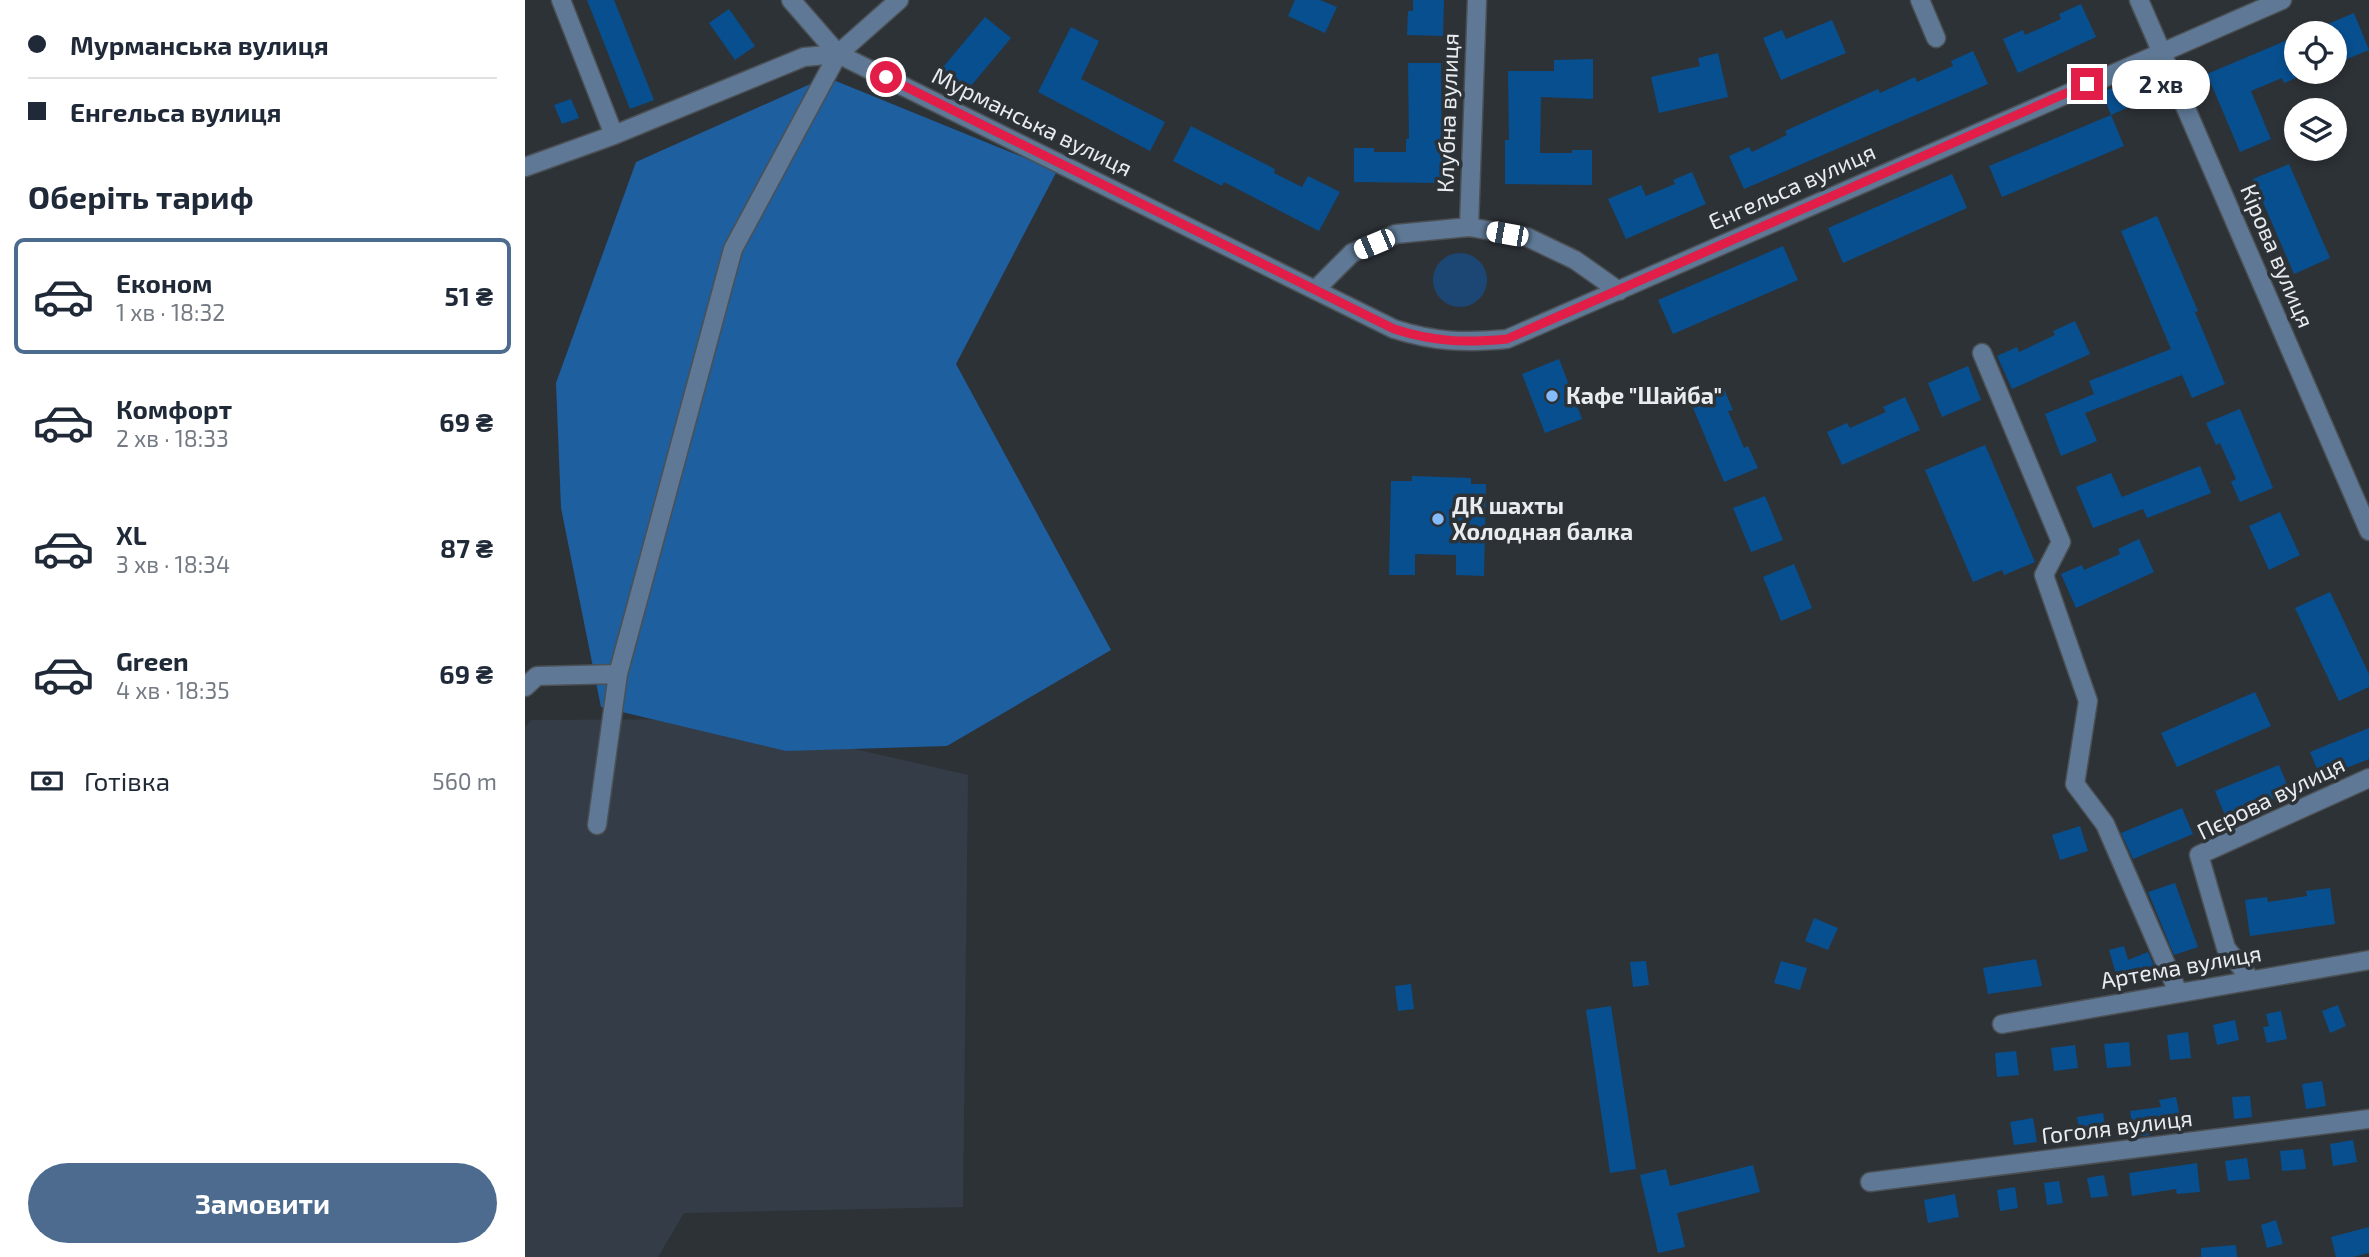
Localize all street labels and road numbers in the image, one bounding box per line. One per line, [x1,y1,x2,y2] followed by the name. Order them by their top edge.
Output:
[1430,33,1465,193] street label: Клубна вулиця
[927,60,1137,183] street label: Мурманська вулиця
[1704,137,1880,236] street label: Енгельса вулиця
[2234,180,2321,332] street label: Кірова вулиця
[2192,749,2349,846] street label: Пєрова вулиця
[2098,938,2264,995] street label: Артема вулиця
[2040,1103,2194,1150] street label: Гоголя вулиця

